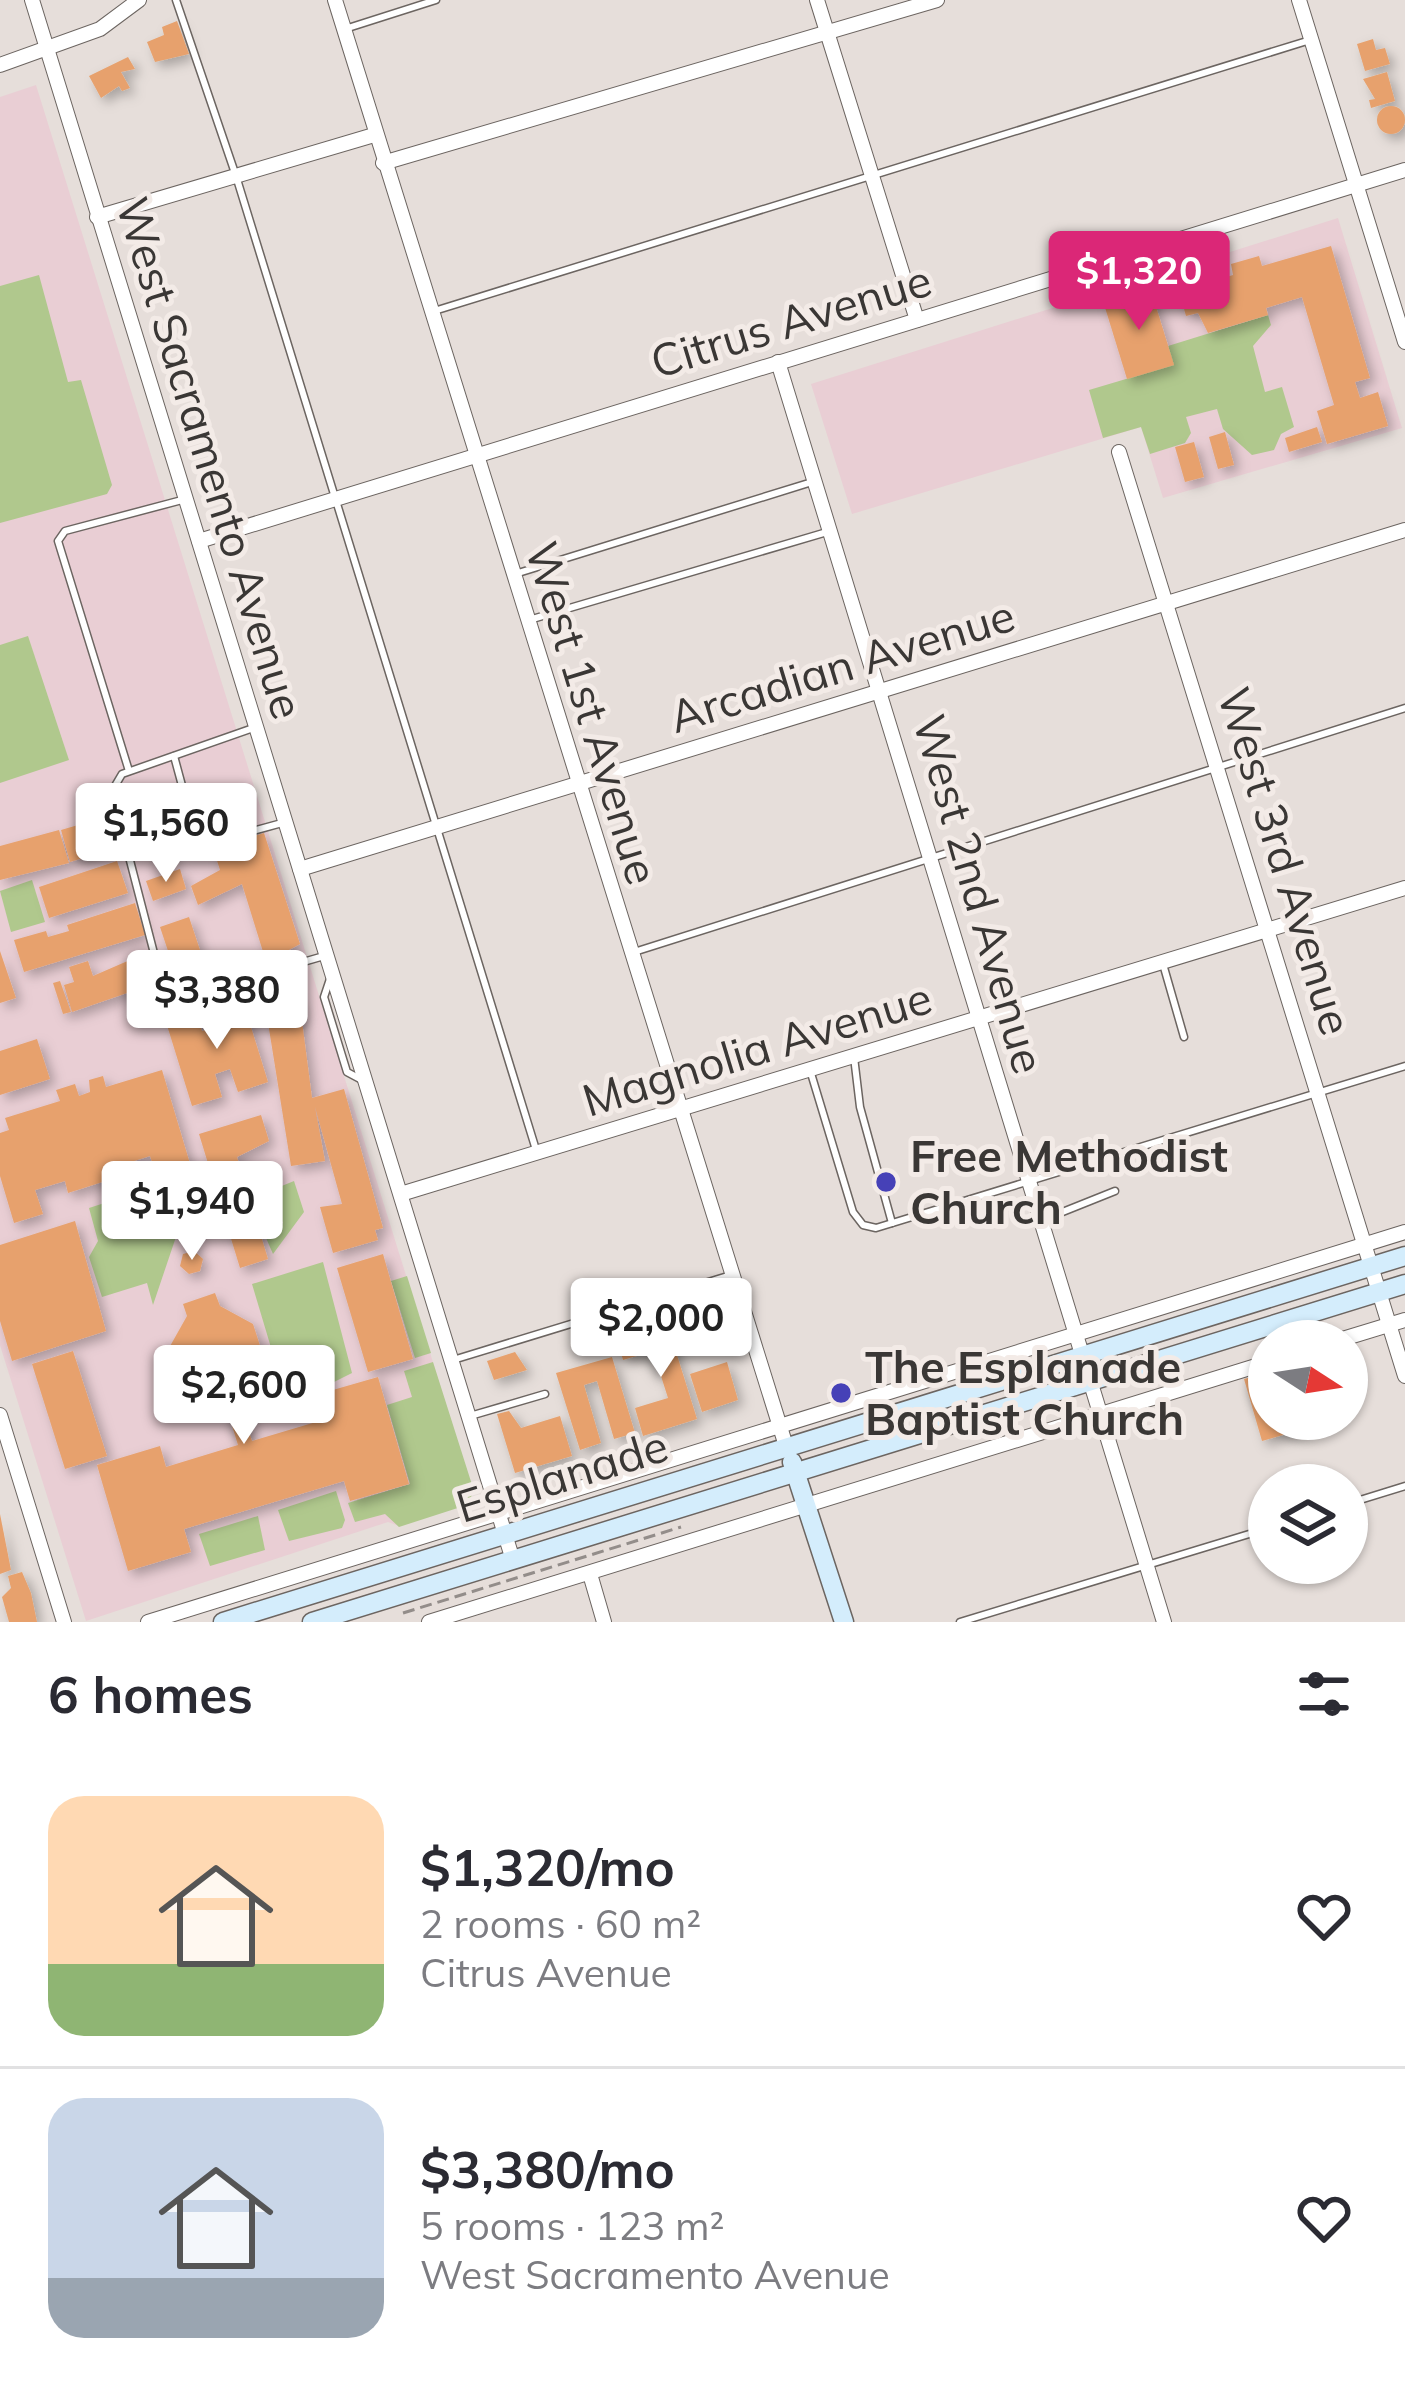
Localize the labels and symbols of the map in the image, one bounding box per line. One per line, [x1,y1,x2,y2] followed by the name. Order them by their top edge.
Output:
[105,190,317,725] street label: West Sacramento Avenue
[1041,231,1237,333] pin: $1,320
[644,251,938,389] street label: Citrus Avenue
[514,535,672,891] street label: West 1st Avenue
[662,586,1021,744] street label: Arcadian Avenue
[1207,680,1365,1041] street label: West 3rd Avenue
[902,708,1058,1079] street label: West 2nd Avenue
[68,783,264,885] pin: $1,560
[119,950,315,1052] pin: $3,380
[576,968,938,1128] street label: Magnolia Avenue
[910,1127,1228,1235] place label: Free Methodist Church
[94,1161,290,1263] pin: $1,940
[873,1169,899,1195] marker: Free Methodist Church
[563,1278,759,1380] pin: $2,000
[1248,1320,1368,1440] north arrow
[865,1338,1184,1446] place label: The Esplanade Baptist Church
[146,1345,342,1447] pin: $2,600
[828,1380,854,1406] marker: The Esplanade Baptist Church
[449,1416,674,1534] street label: Esplanade

